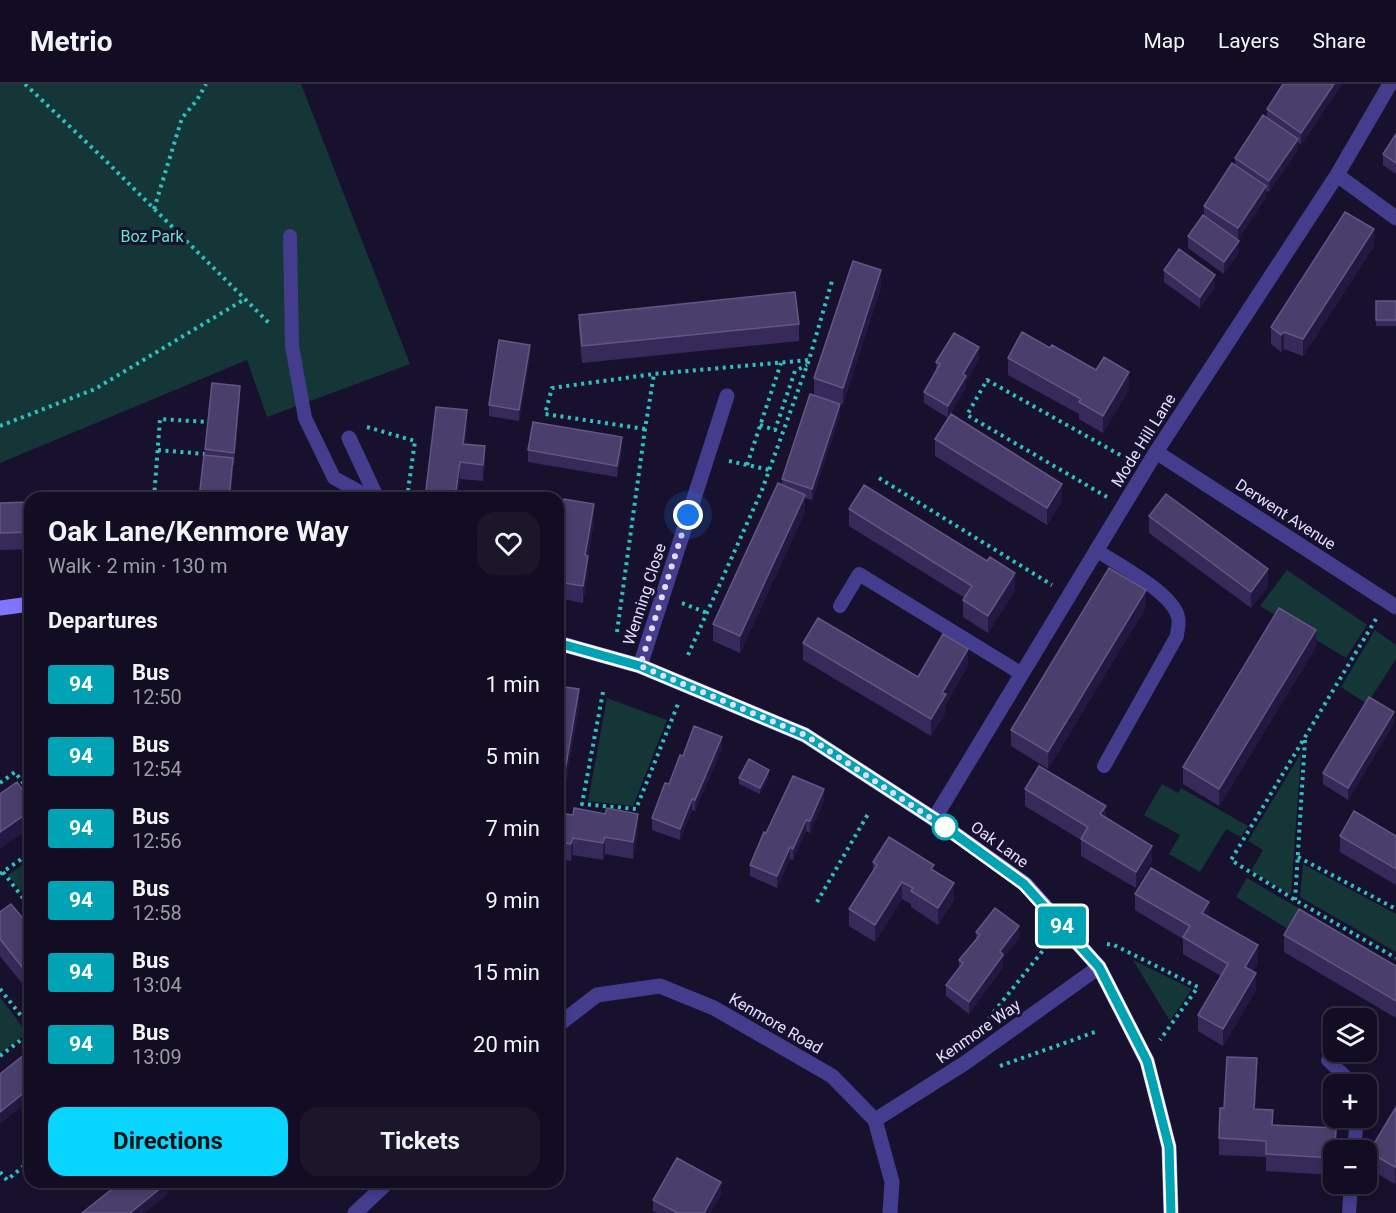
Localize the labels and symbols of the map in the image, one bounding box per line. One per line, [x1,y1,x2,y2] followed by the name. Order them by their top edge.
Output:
[120,227,184,246] park label: Boz Park
[1107,390,1180,490] street label: Mode Hill Lane
[1232,475,1339,554] street label: Derwent Avenue
[673,500,703,530] your location
[619,541,670,647] street label: Wenning Close
[932,814,958,840] unlabelled marker
[967,817,1032,872] street label: Oak Lane
[1035,906,1089,946] line badge: 94
[726,989,826,1058] street label: Kenmore Road
[933,995,1024,1067] street label: Kenmore Way

